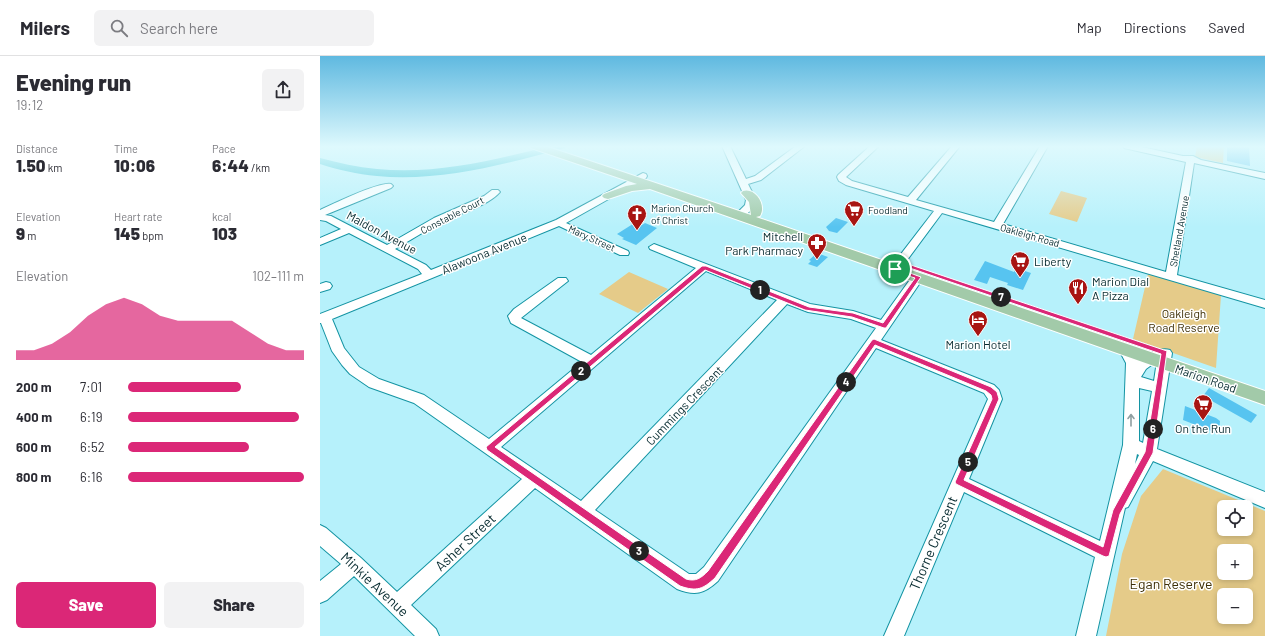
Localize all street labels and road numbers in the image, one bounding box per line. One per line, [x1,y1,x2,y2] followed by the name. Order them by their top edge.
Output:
[418,194,486,236] street label: Constable Court
[1167,194,1191,268] street label: Shetland Avenue
[344,208,420,256] street label: Maldon Avenue
[999,221,1061,249] street label: Oakleigh Road
[567,222,618,254] street label: Mary Street
[439,230,529,276] street label: Alawoona Avenue
[1173,361,1239,395] street label: Marion Road
[643,362,725,448] street label: Cummings Crescent
[905,493,961,593] street label: Thorne Crescent
[431,510,499,574] street label: Asher Street
[338,548,412,620] street label: Minkie Avenue

